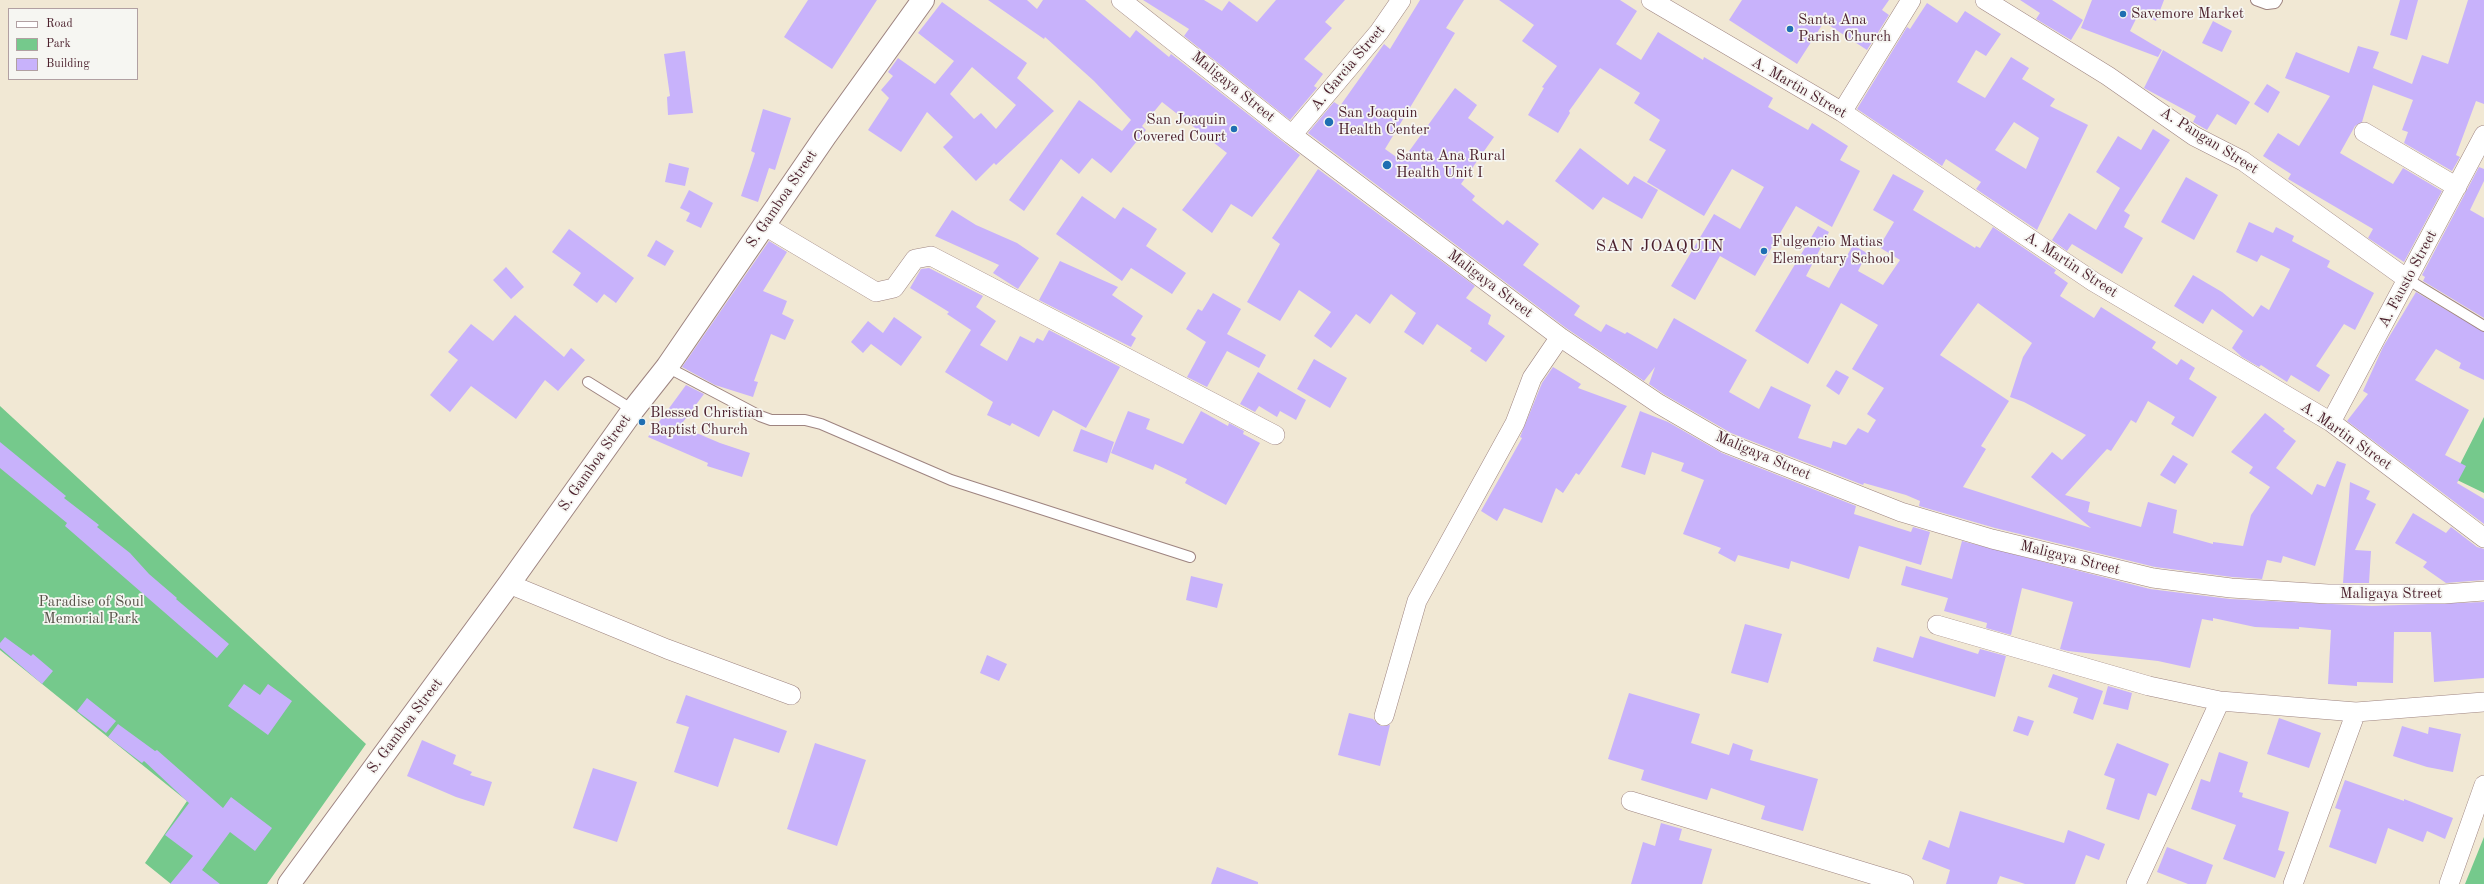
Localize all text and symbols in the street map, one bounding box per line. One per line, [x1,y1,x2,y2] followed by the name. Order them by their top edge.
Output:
[2131,5,2244,23] place label: Savemore Market
[8,8,138,80] legend
[2118,9,2128,19] marker: Savemore Market
[1798,11,1891,46] place label: Santa Ana Parish Church
[46,18,73,30] text: Road
[1307,22,1389,114] street label: A. Garcia Street
[1785,24,1795,34] marker: Santa Ana Parish Church
[46,38,71,50] text: Park
[1188,48,1278,126] street label: Maligaya Street
[1748,53,1850,123] street label: A. Martin Street
[46,58,90,70] text: Building
[1338,104,1429,139] place label: San Joaquin Health Center
[2157,104,2261,178] street label: A. Pangan Street
[1133,111,1226,146] place label: San Joaquin Covered Court
[1323,116,1335,128] marker: San Joaquin Health Center
[1229,124,1239,134] marker: San Joaquin Covered Court
[743,147,821,251] street label: S. Gamboa Street
[1396,147,1505,182] place label: Santa Ana Rural Health Unit I
[1381,159,1393,171] marker: Santa Ana Rural Health Unit I
[2375,227,2441,331] street label: A. Fausto Street
[2021,228,2121,302] street label: A. Martin Street
[1772,233,1894,268] place label: Fulgencio Matias Elementary School
[1595,237,1725,257] district label: SAN JOAQUIN
[1444,246,1536,322] street label: Maligaya Street
[1759,246,1769,256] marker: Fulgencio Matias Elementary School
[2297,398,2395,474] street label: A. Martin Street
[650,404,763,439] place label: Blessed Christian Baptist Church
[555,411,635,515] street label: S. Gamboa Street
[637,417,647,427] marker: Blessed Christian Baptist Church
[1712,428,1814,484] street label: Maligaya Street
[2018,537,2122,579] street label: Maligaya Street
[2340,585,2442,603] street label: Maligaya Street
[38,593,144,628] park label: Paradise of Soul Memorial Park
[363,675,447,777] street label: S. Gamboa Street

